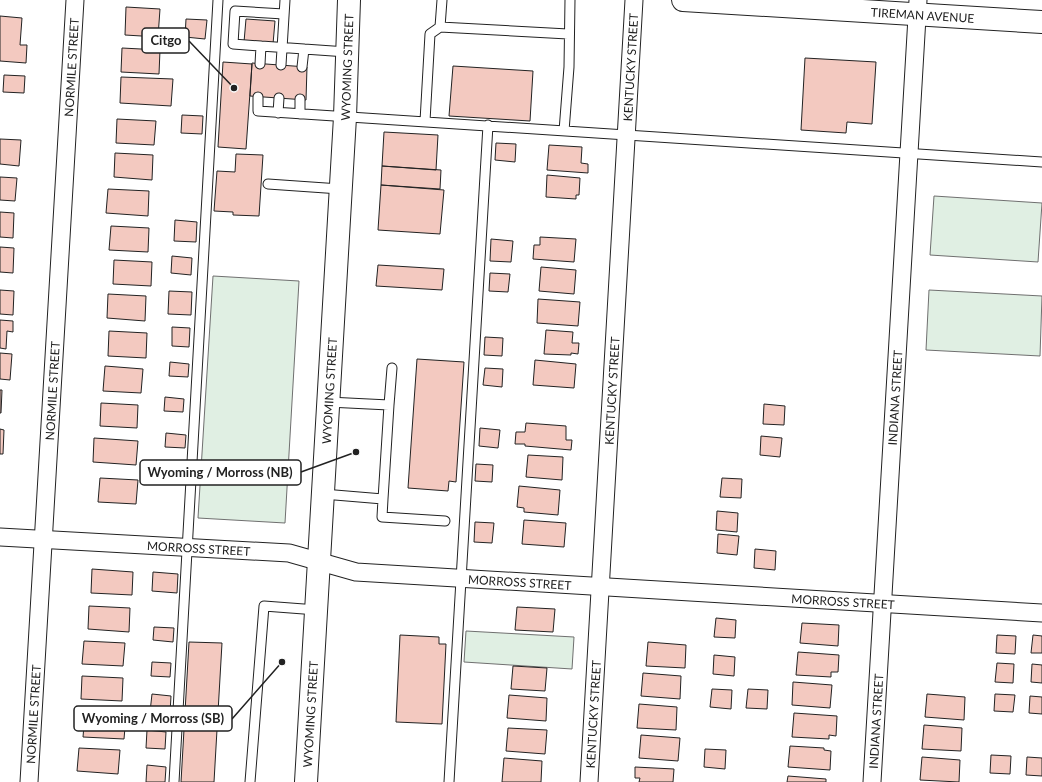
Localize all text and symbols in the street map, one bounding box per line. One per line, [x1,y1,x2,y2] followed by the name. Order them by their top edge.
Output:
[870,4,975,25] street label: TIREMAN AVENUE
[620,13,641,122] street label: KENTUCKY STREET
[337,14,356,121] street label: WYOMING STREET
[61,17,81,117] street label: NORMILE STREET
[142,28,189,53] callout: Citgo
[151,32,182,48] text: Citgo
[601,336,622,445] street label: KENTUCKY STREET
[318,337,340,444] street label: WYOMING STREET
[42,341,62,441] street label: NORMILE STREET
[884,350,905,446] street label: INDIANA STREET
[140,460,301,485] callout: Wyoming / Morross (NB)
[147,464,293,480] text: Wyoming / Morross (NB)
[147,538,251,558] street label: MORROSS STREET
[467,571,572,592] street label: MORROSS STREET
[791,591,895,612] street label: MORROSS STREET
[299,660,321,768] street label: WYOMING STREET
[582,660,604,769] street label: KENTUCKY STREET
[23,664,43,764] street label: NORMILE STREET
[865,673,886,769] street label: INDIANA STREET
[74,706,232,731] callout: Wyoming / Morross (SB)
[82,710,225,726] text: Wyoming / Morross (SB)

